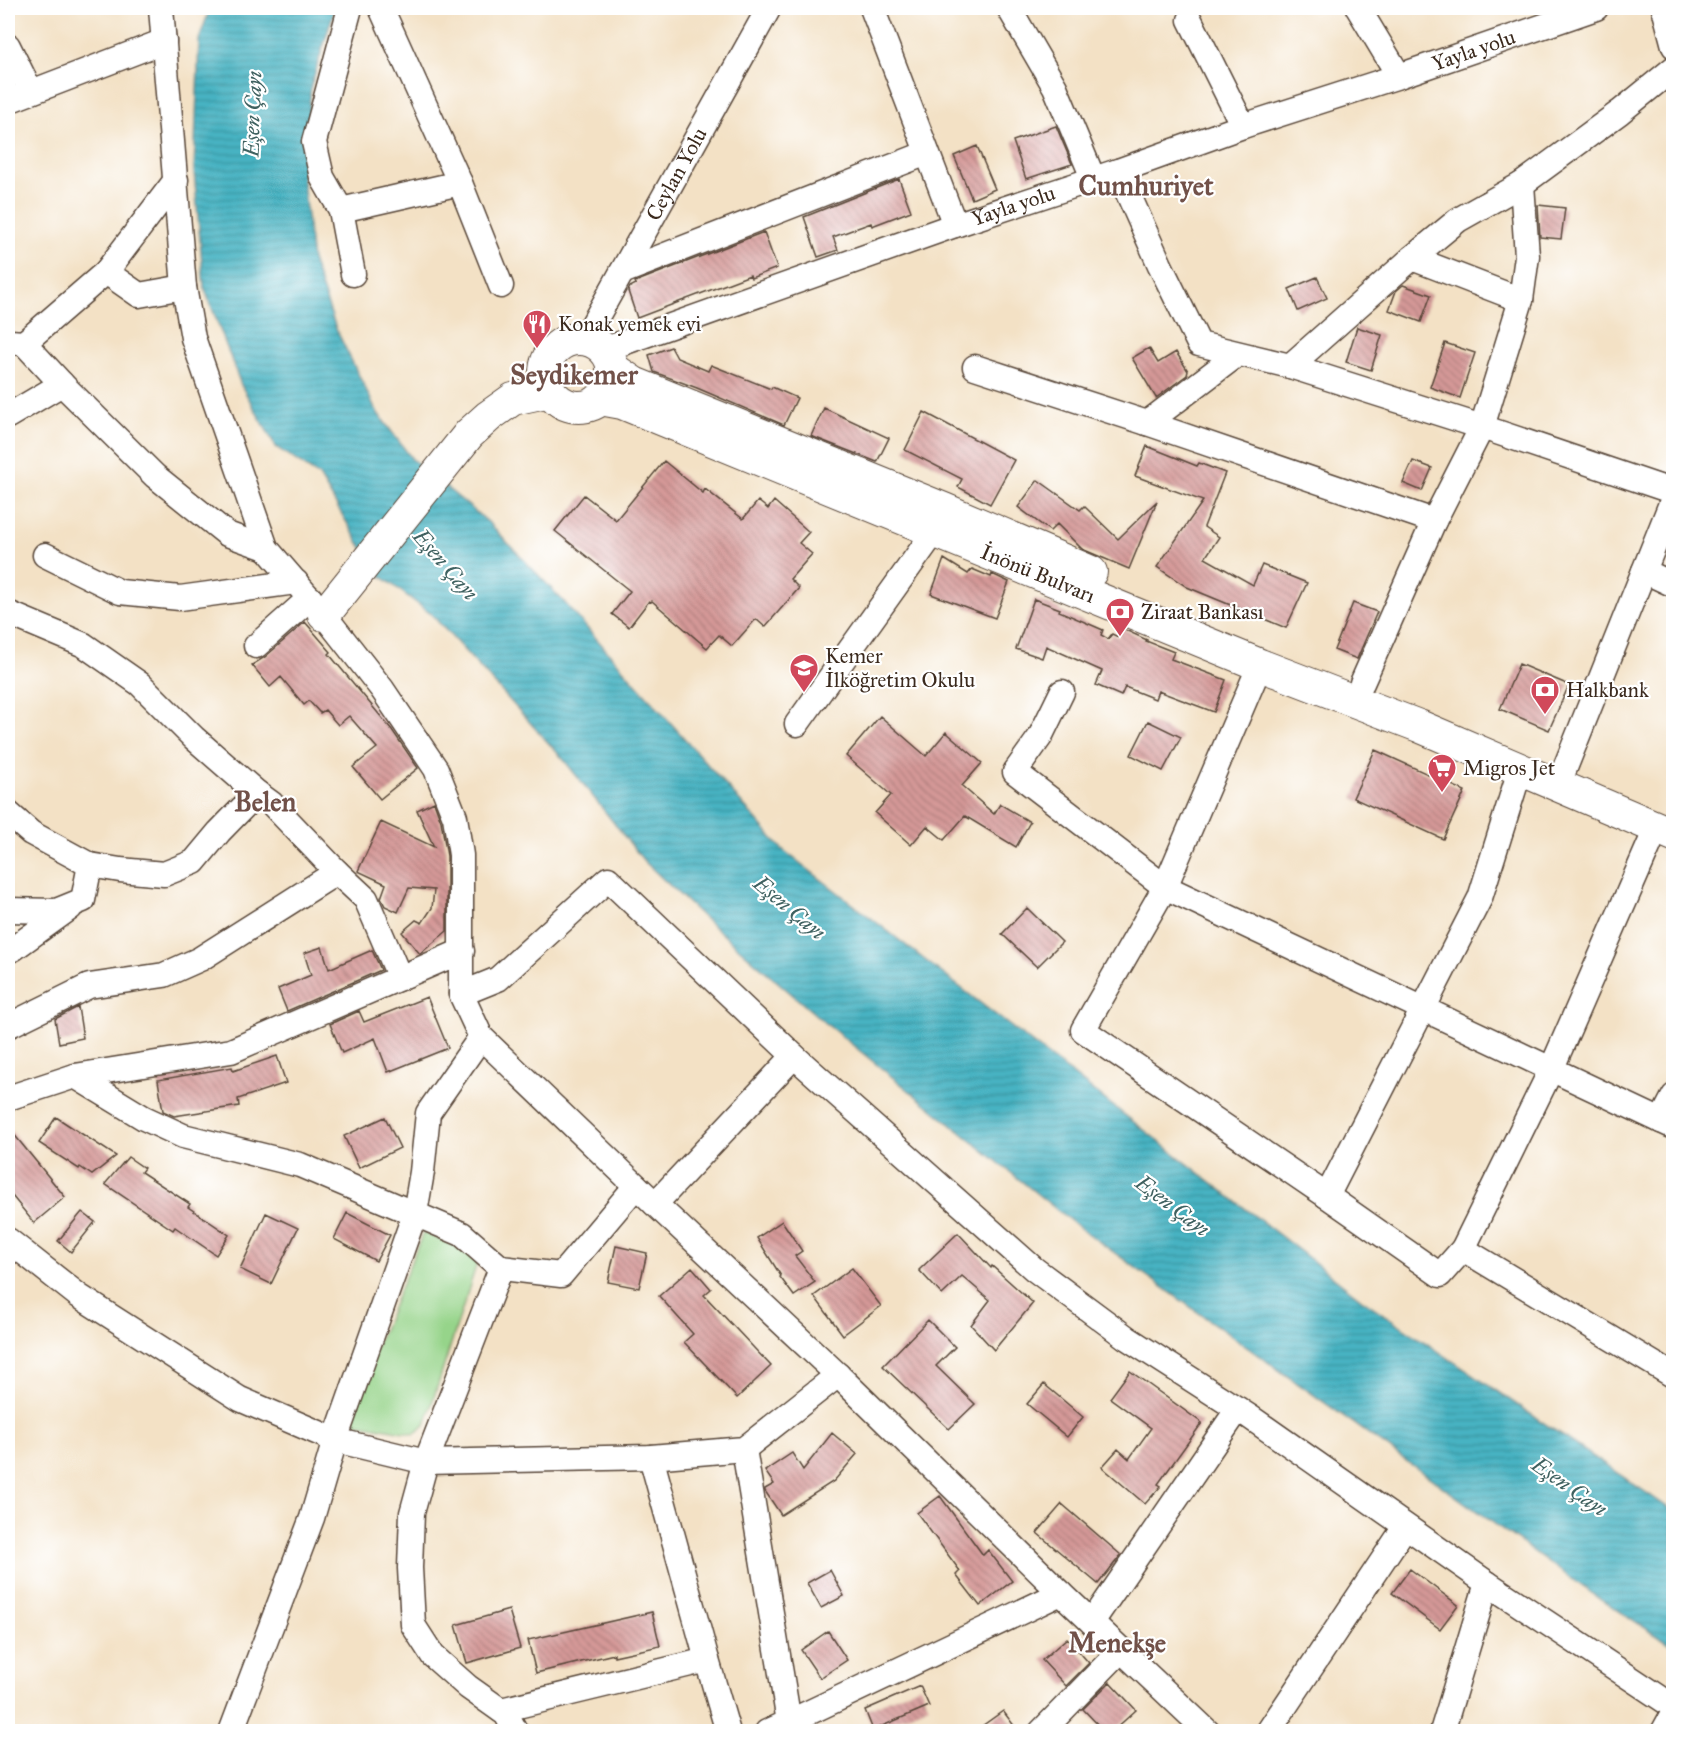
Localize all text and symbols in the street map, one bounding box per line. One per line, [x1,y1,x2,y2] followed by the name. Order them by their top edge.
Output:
[1429,24,1519,77] street label: Yayla yolu
[237,70,267,159] water label: Eşen Çayı
[640,123,713,225] street label: Ceylan Yolu
[1079,169,1214,203] district label: Cumhuriyet
[968,180,1059,232] street label: Yayla yolu
[521,308,553,350] restaurant icon: Konak yemek evi
[558,311,702,337] place label: Konak yemek evi
[510,358,639,392] district label: Seydikemer
[406,522,484,606] water label: Eşen Çayı
[977,539,1099,609] street label: İnönü Bulvarı
[1104,596,1136,638] bank icon: Ziraat Bankası
[1141,599,1264,625] place label: Ziraat Bankası
[825,643,975,693] place label: Kemer İlköğretim Okulu
[788,652,820,694] school or university icon: Kemer İlköğretim Okulu
[1529,674,1561,716] bank icon: Halkbank
[1566,677,1649,703] place label: Halkbank
[1426,752,1458,794] supermarket icon: Migros Jet
[1463,755,1556,781] place label: Migros Jet
[234,785,296,818] district label: Belen
[747,869,831,945] water label: Eşen Çayı
[1129,1168,1215,1242] water label: Eşen Çayı
[1526,1450,1613,1522] water label: Eşen Çayı
[1068,1626,1166,1660] district label: Menekşe

